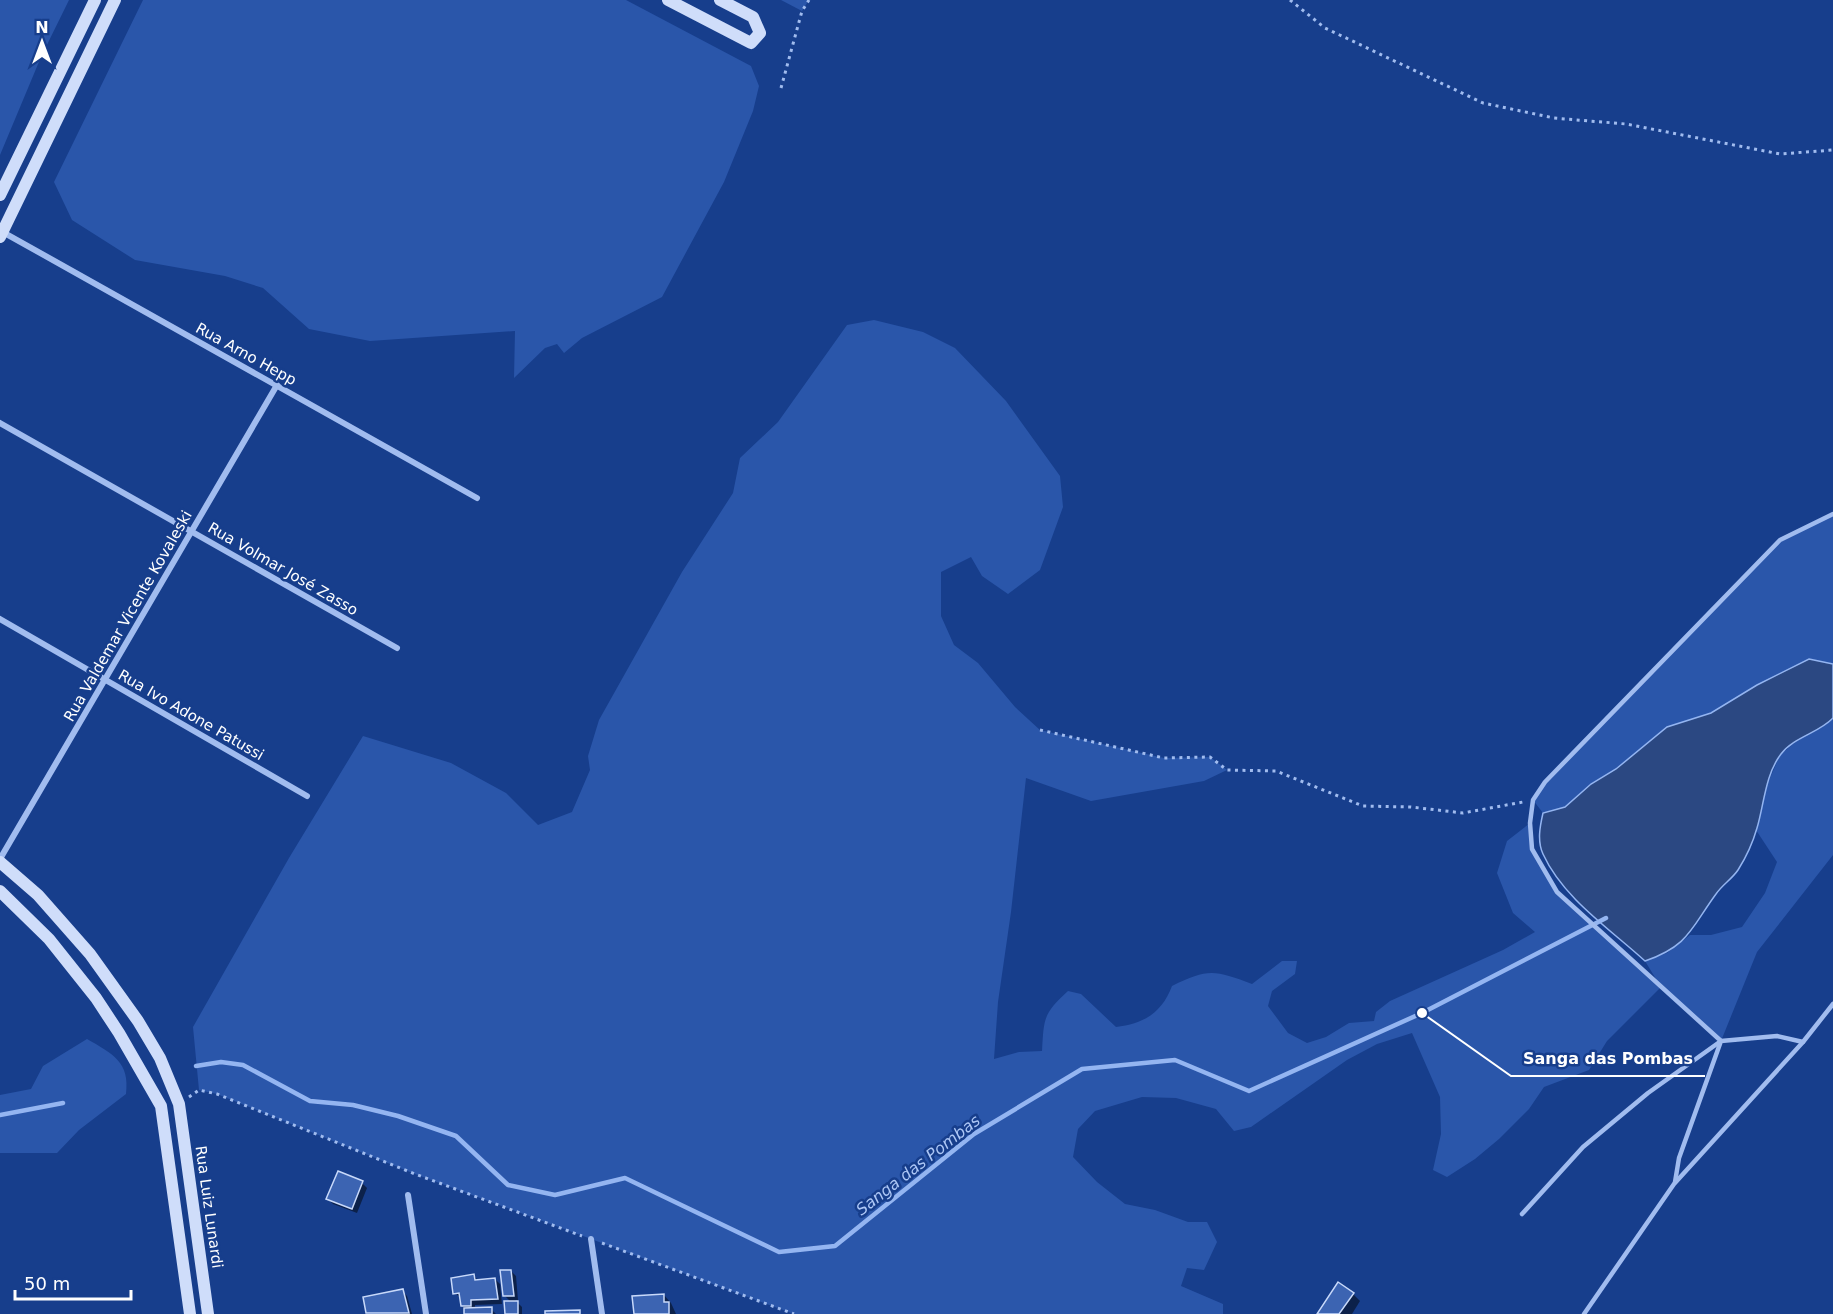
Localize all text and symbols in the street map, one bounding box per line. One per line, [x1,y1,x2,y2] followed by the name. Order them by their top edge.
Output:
[12,12,72,72] north arrow
[35,18,49,37] text: N
[192,319,300,389] street label: Rua Arno Hepp
[60,507,196,725] street label: Rua Valdemar Vicente Kovaleski
[205,519,361,619] street label: Rua Volmar José Zasso
[115,666,267,764] street label: Rua Ivo Adone Patussi
[1511,1042,1705,1076] callout: Sanga das Pombas
[1523,1049,1693,1068] text: Sanga das Pombas
[852,1111,984,1219] water label: Sanga das Pombas
[191,1145,227,1269] street label: Rua Luiz Lunardi
[15,1263,130,1301] scale bar
[24,1273,70,1294] text: 50 m

